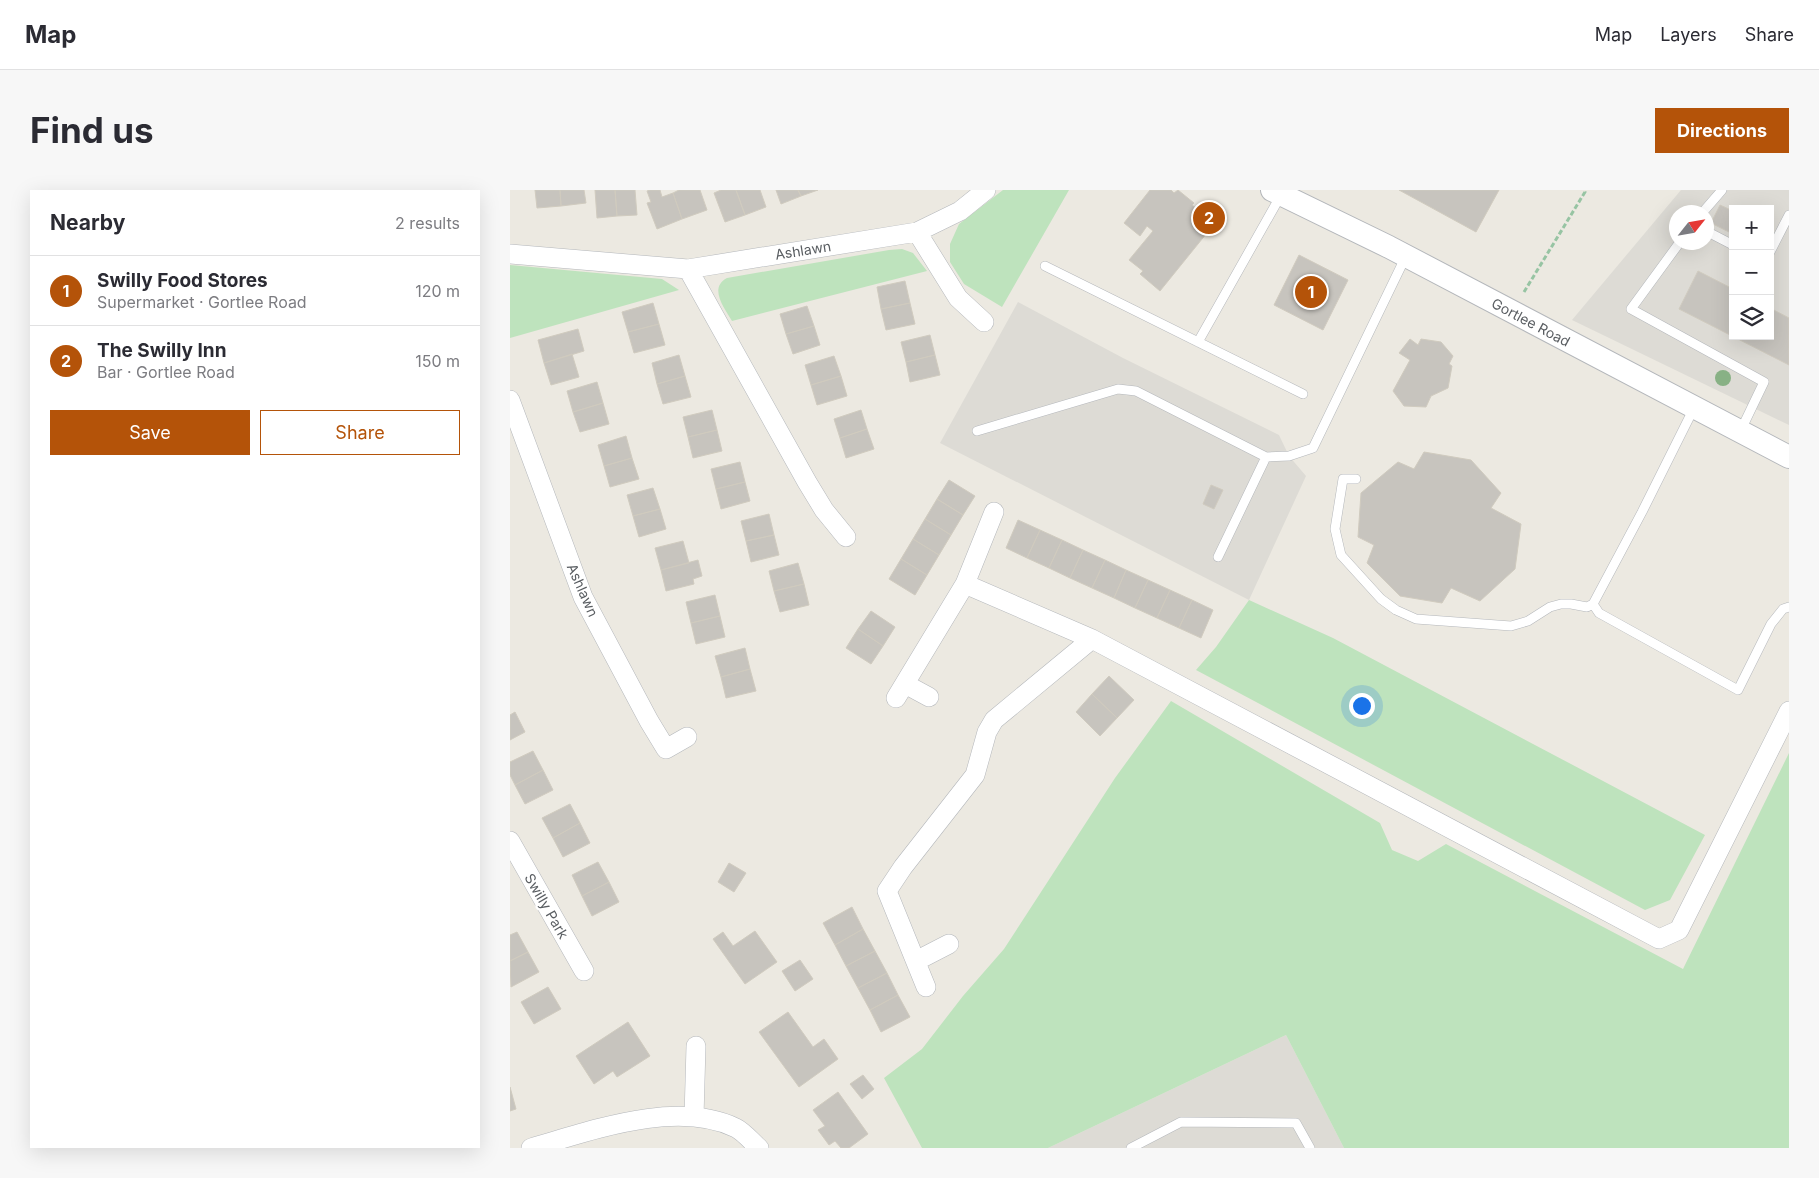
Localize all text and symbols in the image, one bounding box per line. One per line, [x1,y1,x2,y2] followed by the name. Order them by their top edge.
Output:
[25,20,76,49] text: Map
[1595,24,1632,45] text: Map
[1660,24,1717,45] text: Layers
[1745,24,1794,45] text: Share
[1655,108,1789,153] button: Directions
[30,109,154,151] text: Find us
[1193,199,1225,237] pin: 2
[1669,205,1714,250] north arrow
[1729,205,1774,340] map controls
[1729,205,1774,250] button: +
[50,210,125,235] text: Nearby
[395,213,460,233] text: 2 results
[774,237,832,263] street label: Ashlawn
[1729,250,1774,295] button: −
[97,269,268,292] text: Swilly Food Stores
[1295,273,1327,311] pin: 1
[63,281,69,301] text: 1
[415,281,460,301] text: 120 m
[97,292,307,312] text: Supermarket · Gortlee Road
[1489,294,1573,350] street label: Gortlee Road
[1729,295,1774,340] button: layers
[97,339,227,362] text: The Swilly Inn
[61,351,71,371] text: 2
[415,351,460,371] text: 150 m
[97,362,235,382] text: Bar · Gortlee Road
[50,410,250,455] button: Save
[260,410,460,455] button: Share
[564,561,602,619] street label: Ashlawn
[1349,693,1375,719] your location
[522,870,573,942] street label: Swilly Park

